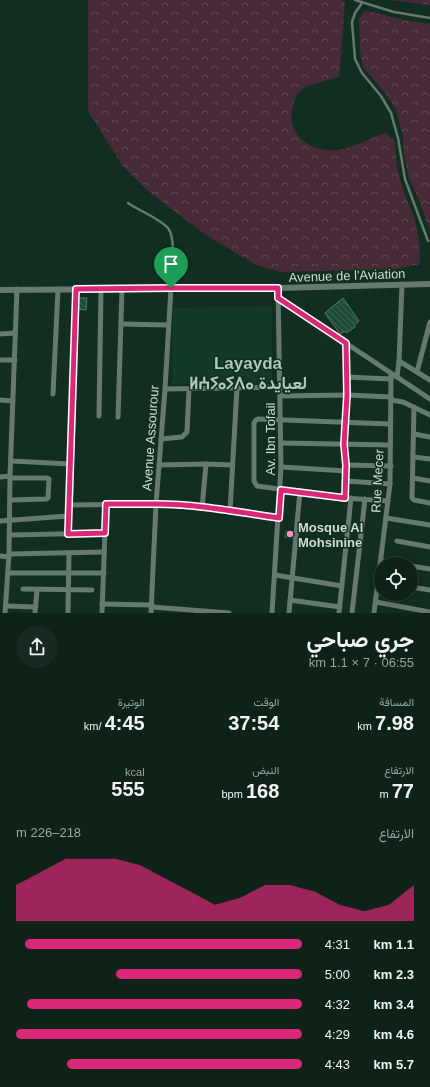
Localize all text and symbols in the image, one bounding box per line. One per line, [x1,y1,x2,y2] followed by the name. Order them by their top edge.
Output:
[154,247,188,288] pin
[160,253,182,275] icon: arrive
[288,266,406,285] street label: Avenue de l'Aviation
[189,354,307,393] district label: Layayda ⵍⵄⵢⴰⵢⴷⴰ لعيايدة
[139,384,162,491] street label: Avenue Assourour
[263,402,278,476] street label: Av. Ibn Tofail
[368,448,387,513] street label: Rue Mecer
[298,520,363,550] place label: Mosque Al Mohsinine
[285,529,295,539] marker: Mosque Al Mohsinine
[374,557,418,601] map controls
[374,557,418,601] button: locate
[16,626,58,668] button: share
[307,627,414,652] text: جري صباحي
[309,655,414,670] text: 06:55 · 7 × 1.1 km
[118,696,145,708] text: الوتيرة
[253,696,279,708] text: الوقت
[379,696,414,708] text: المسافة
[105,712,145,734] text: 4:45
[228,712,279,734] text: 37:54
[375,712,414,734] text: 7.98
[84,720,105,732] text: /km
[357,720,375,732] text: km
[252,764,279,776] text: النبض
[384,764,414,776] text: الارتفاع
[125,766,145,778] text: kcal
[111,778,145,800] text: 555
[246,780,279,802] text: 168
[392,780,414,802] text: 77
[222,788,246,800] text: bpm
[380,788,392,800] text: m
[16,825,81,840] text: 218–226 m
[379,826,414,841] text: الارتفاع
[325,937,350,952] text: 4:31
[374,937,414,952] text: 1.1 km
[325,967,350,982] text: 5:00
[374,967,414,982] text: 2.3 km
[325,997,350,1012] text: 4:32
[374,997,414,1012] text: 3.4 km
[325,1027,350,1042] text: 4:29
[374,1027,414,1042] text: 4.6 km
[325,1057,350,1072] text: 4:43
[374,1057,414,1072] text: 5.7 km

